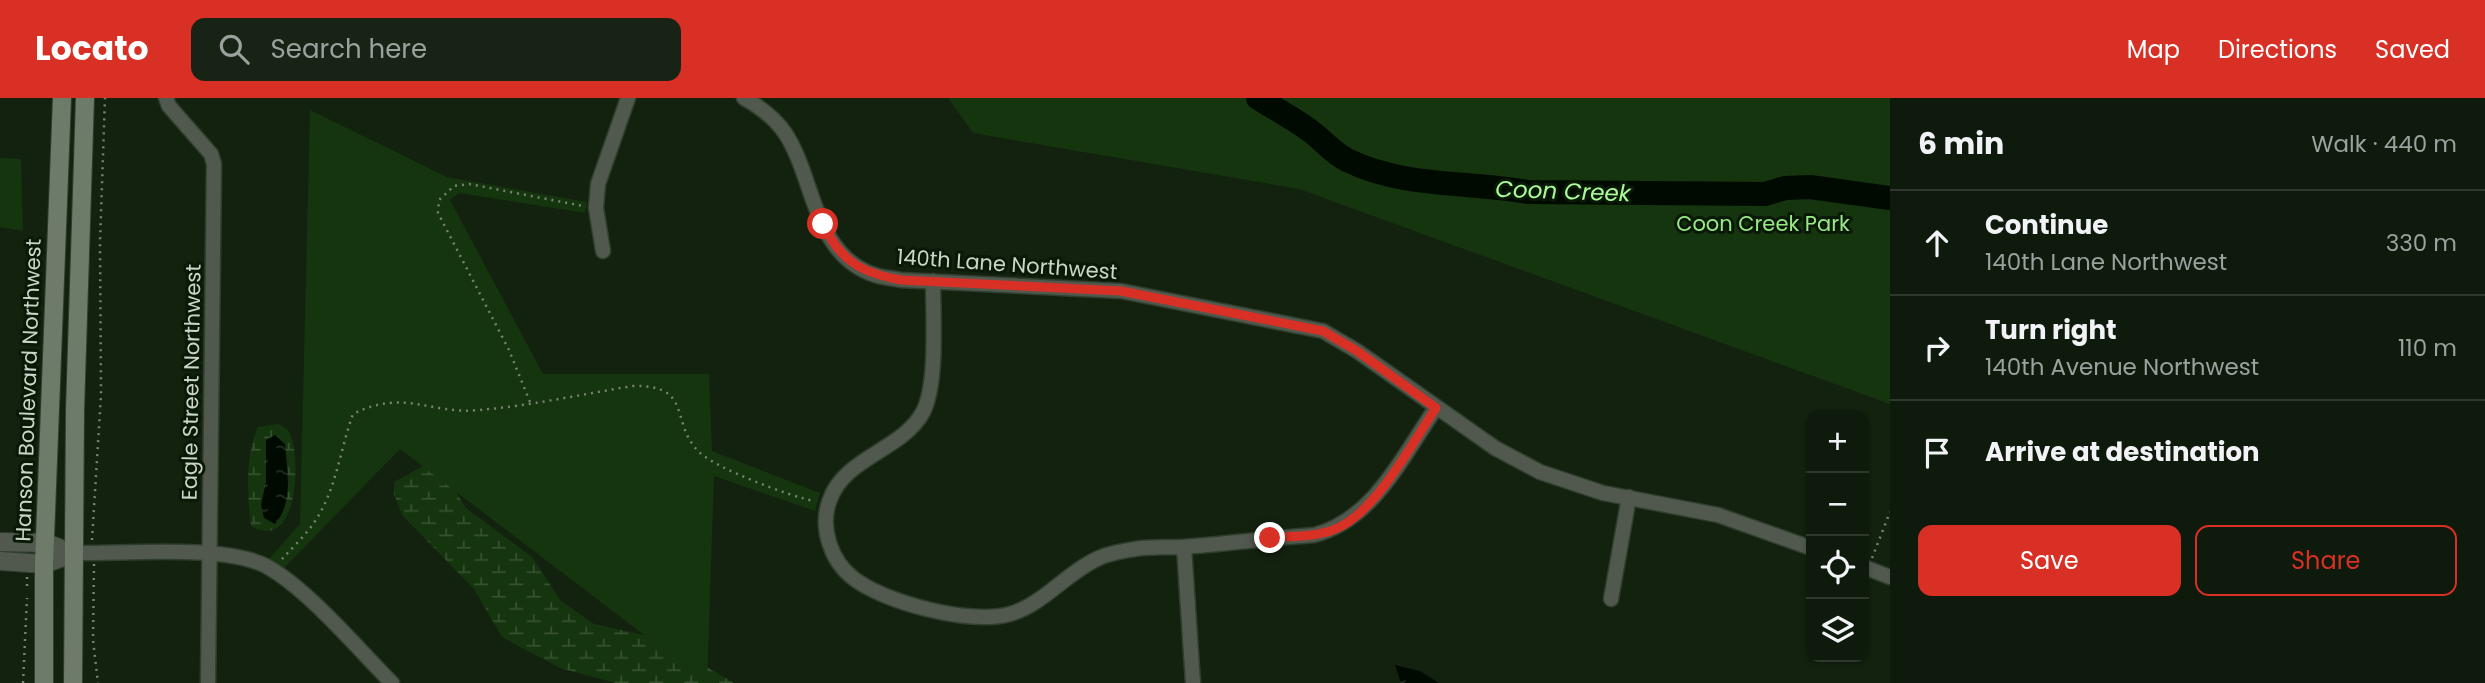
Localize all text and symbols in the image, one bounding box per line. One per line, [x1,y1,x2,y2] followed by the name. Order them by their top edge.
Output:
[191,18,681,81] search box
[35,25,149,72] text: Locato
[215,30,253,68] icon: search
[271,31,427,67] text: Search here
[2127,33,2180,66] text: Map
[2218,33,2337,66] text: Directions
[2375,33,2450,66] text: Saved
[1918,122,2004,165] text: 6 min
[2311,128,2457,160] text: Walk · 440 m
[1495,173,1632,209] water label: Coon Creek
[1985,207,2108,243] text: Continue
[807,208,838,239] route start
[1676,209,1850,238] park label: Coon Creek Park
[1918,224,1956,262] icon: ahead
[2386,227,2457,259] text: 330 m
[8,238,48,542] street label: Hanson Boulevard Northwest
[896,242,1118,286] street label: 140th Lane Northwest
[1985,246,2227,278] text: 140th Lane Northwest
[174,264,208,500] street label: Eagle Street Northwest
[1985,312,2117,348] text: Turn right
[1918,329,1956,367] icon: right
[2398,332,2457,364] text: 110 m
[1985,351,2259,383] text: 140th Avenue Northwest
[1806,410,1869,662] map controls
[1806,410,1869,473] button: +
[1918,434,1956,472] icon: arrive
[1985,434,2260,470] text: Arrive at destination
[1806,473,1869,536] button: −
[1254,522,1285,553] route end
[1918,525,2181,596] button: Save
[2195,525,2457,596] button: Share
[1806,536,1869,599] button: locate
[1806,599,1869,662] button: layers

